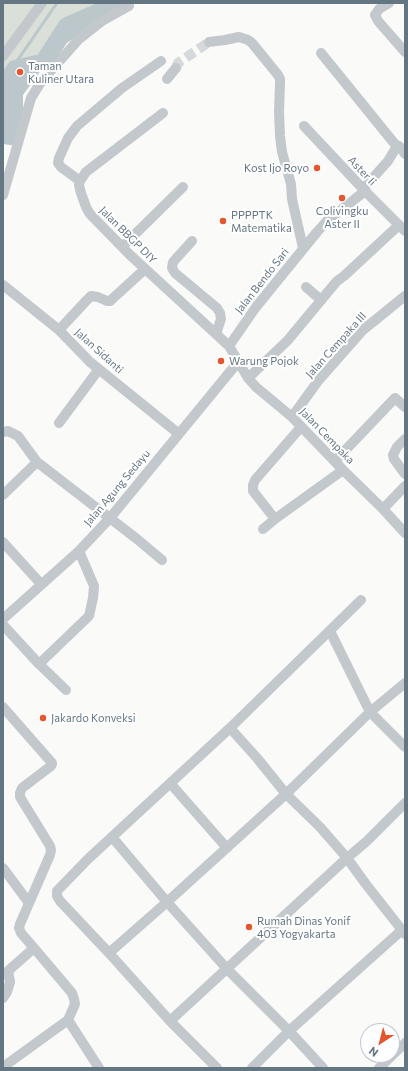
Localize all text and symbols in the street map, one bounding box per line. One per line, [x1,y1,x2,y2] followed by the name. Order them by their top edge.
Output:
[28,59,94,85] place label: Taman Kuliner Utara
[15,67,25,77] marker: Taman Kuliner Utara
[345,154,379,188] street label: Aster Ii
[244,161,309,175] place label: Kost Ijo Royo
[312,163,322,173] marker: Kost Ijo Royo
[337,193,347,203] marker: Colivingku Aster II
[97,204,159,266] street label: Jalan BBGP DIY
[316,204,368,230] place label: Colivingku Aster II
[231,208,292,234] place label: PPPPTK Matematika
[218,216,228,226] marker: PPPPTK Matematika
[232,246,292,316] street label: Jalan Bendo Sari
[303,309,369,381] street label: Jalan Cempaka III
[72,326,126,376] street label: Jalan Sidanti
[229,354,299,368] place label: Warung Pojok
[216,356,226,366] marker: Warung Pojok
[297,405,357,467] street label: Jalan Cempaka
[81,447,153,529] street label: Jalan Agung Sedayu
[51,711,136,725] place label: Jakardo Konveksi
[38,713,48,723] marker: Jakardo Konveksi
[257,914,351,940] place label: Rumah Dinas Yonif 403 Yogyakarta
[244,922,254,932] marker: Rumah Dinas Yonif 403 Yogyakarta
[360,1023,400,1063] north arrow
[366,1045,380,1060] text: N

